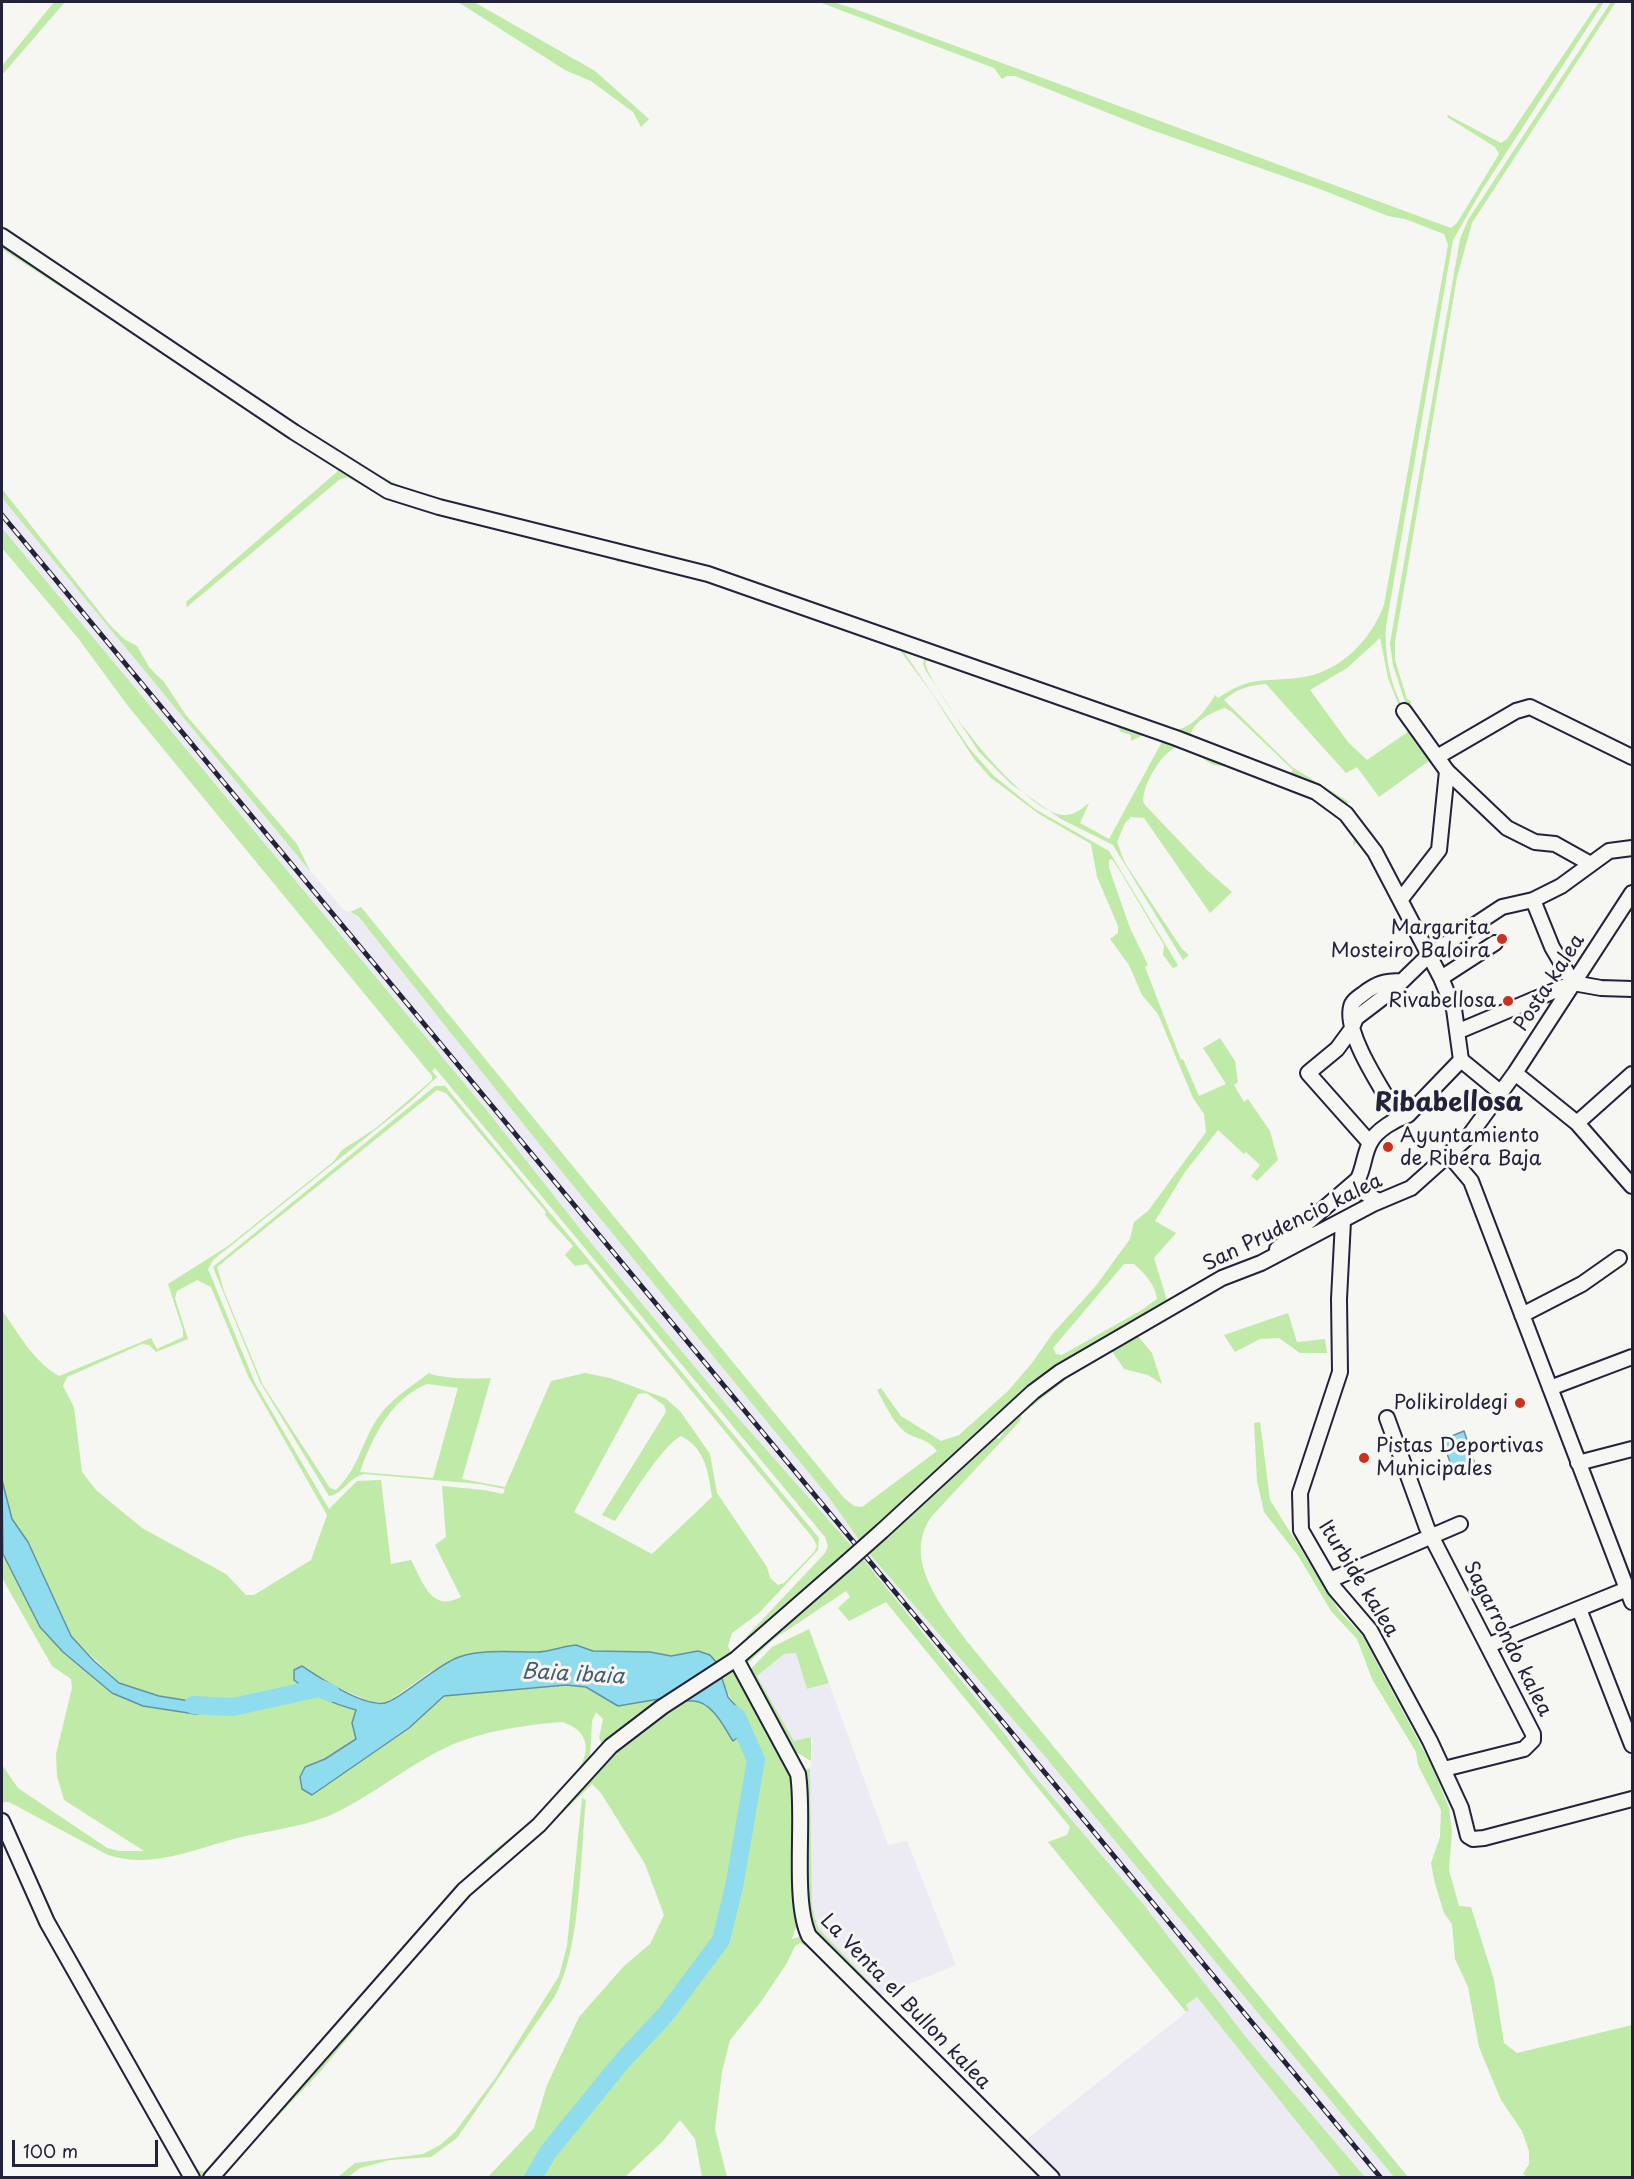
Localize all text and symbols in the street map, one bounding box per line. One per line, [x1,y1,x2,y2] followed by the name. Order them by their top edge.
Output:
[1331,916,1490,963] place label: Margarita Mosteiro Baloira
[1510,930,1590,1036] street label: Posta kalea
[1495,932,1509,946] marker: Margarita Mosteiro Baloira
[1388,989,1496,1013] place label: Rivabellosa
[1501,994,1515,1008] marker: Rivabellosa
[1375,1088,1523,1120] district label: Ribabellosa
[1400,1124,1541,1171] place label: Ayuntamiento de Ribera Baja
[1381,1140,1395,1154] marker: Ayuntamiento de Ribera Baja
[1200,1169,1386,1277] street label: San Prudencio kalea
[1394,1391,1508,1415] place label: Polikiroldegi
[1513,1396,1527,1410] marker: Polikiroldegi
[1376,1434,1543,1481] place label: Pistas Deportivas Municipales
[1357,1451,1371,1465] marker: Pistas Deportivas Municipales
[1313,1517,1403,1641] street label: Iturbide kalea
[1458,1558,1556,1720] street label: Sagarrondo kalea
[521,1660,625,1690] water label: Baia ibaia
[815,1909,995,2095] street label: La Venta el Bullon kalea
[15,2128,160,2166] scale bar
[23,2137,78,2164] text: 100 m

